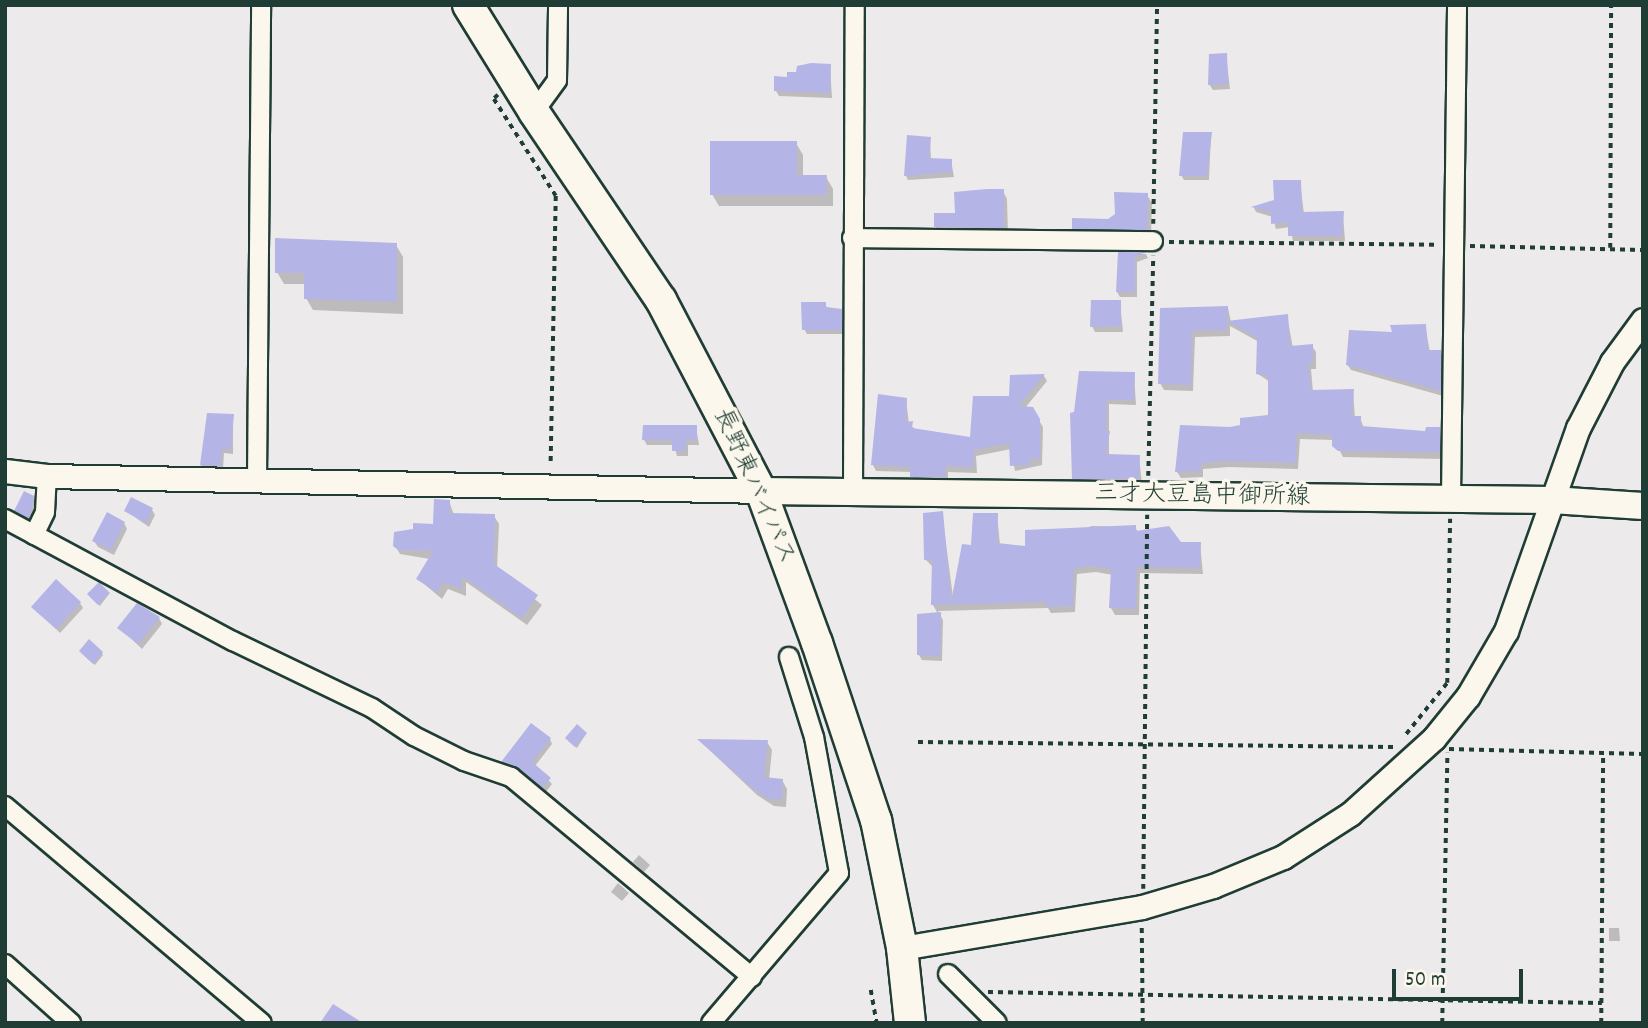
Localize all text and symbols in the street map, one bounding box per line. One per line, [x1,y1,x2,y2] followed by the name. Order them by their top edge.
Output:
[706,404,800,570] street label: 長野東バイパス
[1094,481,1310,513] street label: 三才大豆島中御所線
[1396,954,1527,998] scale bar
[1405,966,1445,996] text: 50 m

